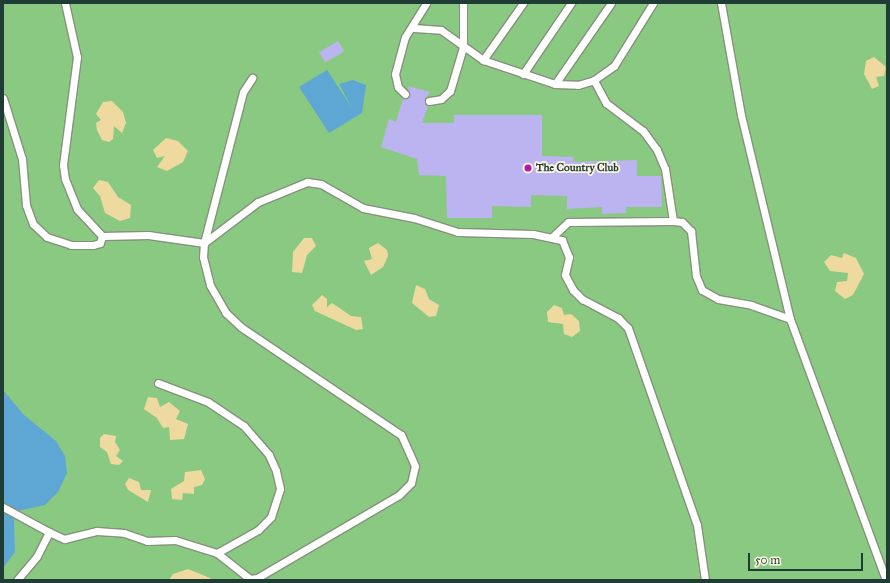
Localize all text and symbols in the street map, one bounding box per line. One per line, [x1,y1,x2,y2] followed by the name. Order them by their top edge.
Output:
[536,161,619,175] place label: The Country Club
[523,163,533,173] marker: The Country Club
[750,545,865,571] scale bar
[755,553,780,567] text: 50 m

